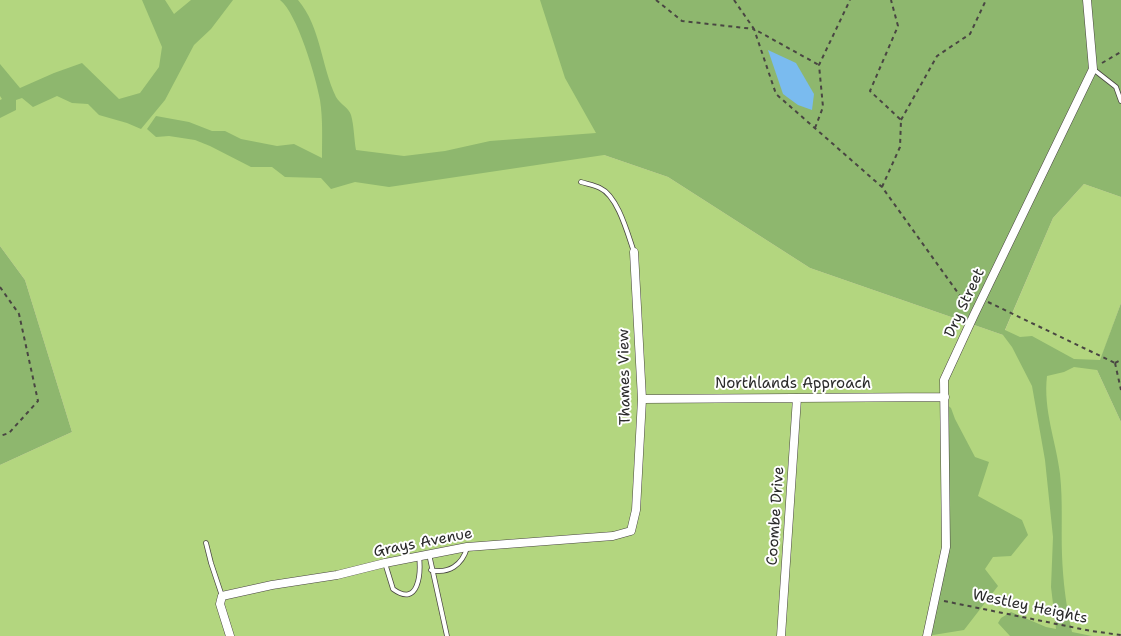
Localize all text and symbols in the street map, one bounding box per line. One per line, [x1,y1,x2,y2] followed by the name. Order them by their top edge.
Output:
[941,266,989,340] street label: Dry Street
[615,329,635,425] street label: Thames View
[715,375,871,393] street label: Northlands Approach
[764,466,788,566] street label: Coombe Drive
[372,525,474,561] street label: Grays Avenue
[971,586,1089,628] street label: Westley Heights

